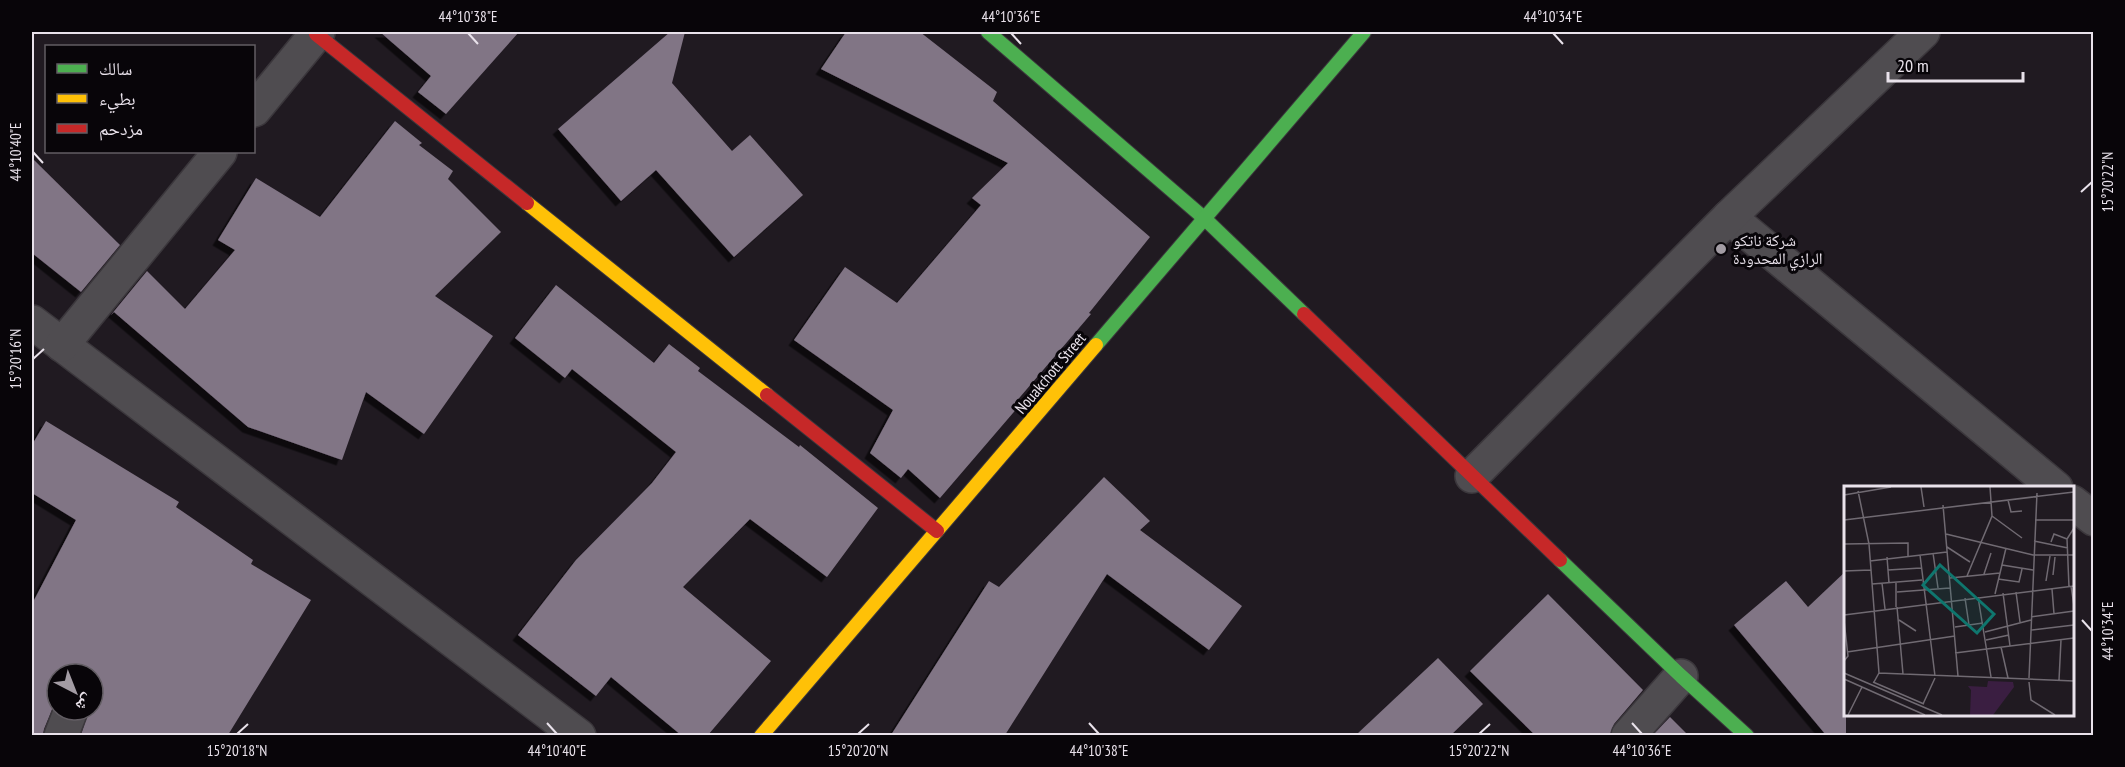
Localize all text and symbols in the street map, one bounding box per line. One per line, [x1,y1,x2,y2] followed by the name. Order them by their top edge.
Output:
[438,7,498,26] text: 44°10'38"E
[981,7,1041,26] text: 44°10'36"E
[1523,7,1583,26] text: 44°10'34"E
[45,45,255,153] legend
[1888,45,2023,83] scale bar
[1897,54,1929,77] text: 20 m
[99,57,132,80] text: سالك
[99,87,136,114] text: بطيء
[99,117,143,141] text: مزدحم
[6,122,25,182] text: 44°10'40"E
[2098,152,2117,212] text: 15°20'22"N
[1733,230,1823,271] place label: شركة ناتكو الرازي المحدودة
[1714,242,1728,256] marker: شركة ناتكو الرازي المحدودة
[1010,328,1090,418] street label: Nouakchott Street
[6,329,25,389] text: 15°20'16"N
[1844,486,2074,716] inset map
[2098,601,2117,661] text: 44°10'34"E
[45,662,105,722] north arrow
[72,690,98,716] text: ش
[207,741,267,760] text: 15°20'18"N
[527,741,587,760] text: 44°10'40"E
[828,741,888,760] text: 15°20'20"N
[1069,741,1129,760] text: 44°10'38"E
[1449,741,1509,760] text: 15°20'22"N
[1612,741,1672,760] text: 44°10'36"E

